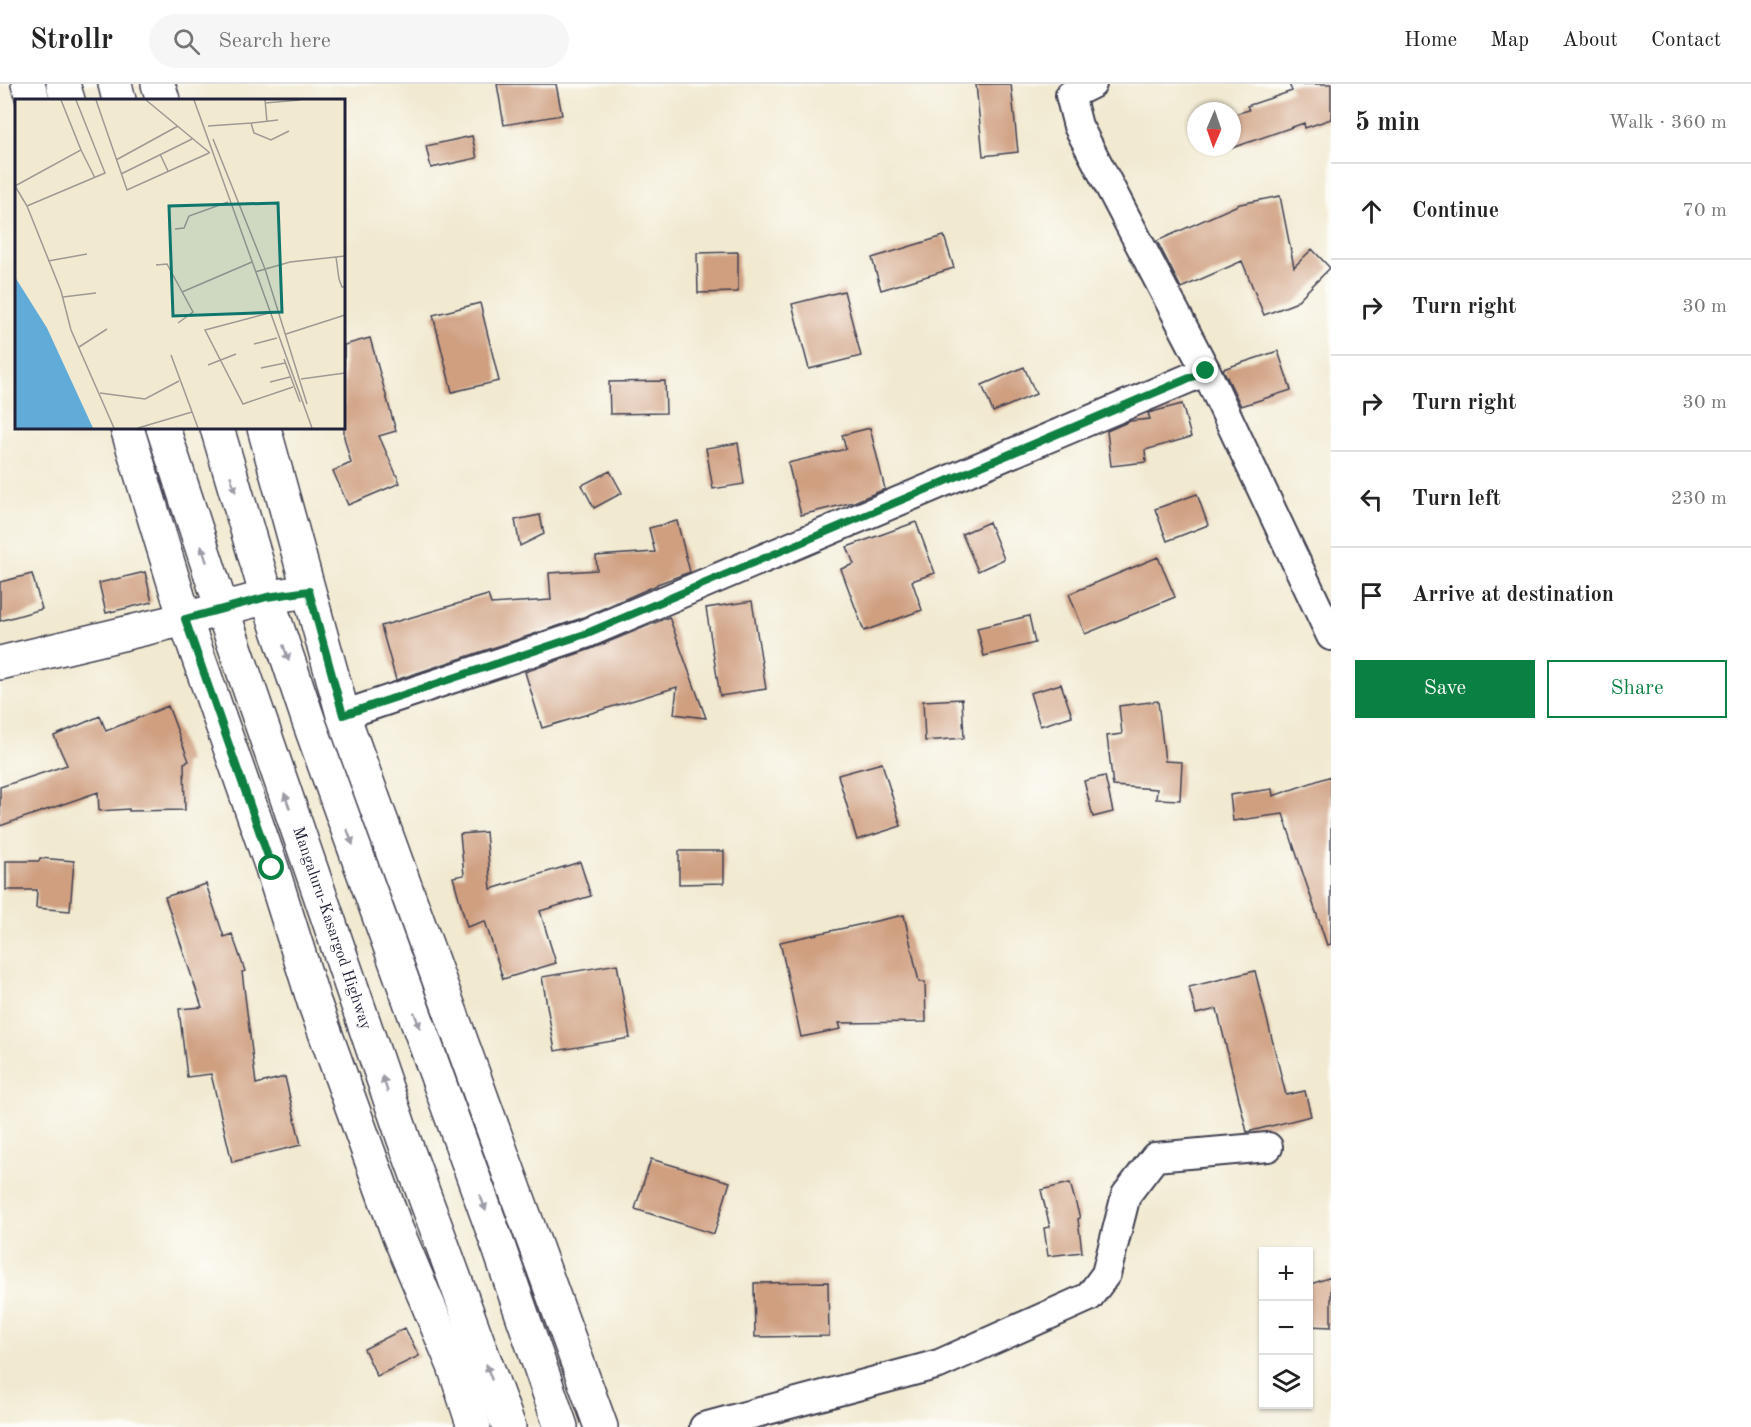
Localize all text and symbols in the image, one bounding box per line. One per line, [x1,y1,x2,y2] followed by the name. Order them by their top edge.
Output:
[149,14,569,68] search box
[170,25,203,58] icon: search
[30,27,113,55] text: Strollr
[218,30,331,52] text: Search here
[1404,30,1457,51] text: Home
[1490,30,1529,51] text: Map
[1562,30,1618,51] text: About
[1651,30,1721,51] text: Contact
[15,99,345,429] inset map
[1187,102,1241,156] north arrow
[1355,110,1420,136] text: 5 min
[1608,113,1727,133] text: Walk · 360 m
[1355,195,1388,228] icon: ahead
[1412,200,1499,222] text: Continue
[1682,201,1727,221] text: 70 m
[1355,291,1388,324] icon: right
[1412,296,1516,318] text: Turn right
[1682,297,1727,317] text: 30 m
[1192,357,1218,383] route end
[1355,387,1388,420] icon: right
[1412,392,1516,414] text: Turn right
[1682,393,1727,413] text: 30 m
[229,475,238,493] one-way arrow
[1355,483,1388,516] icon: left
[1412,488,1501,510] text: Turn left
[1671,489,1727,509] text: 230 m
[199,545,208,563] one-way arrow
[1355,579,1388,612] icon: arrive
[1412,584,1614,606] text: Arrive at destination
[281,644,291,662] one-way arrow
[1355,660,1535,718] button: Save
[1547,660,1727,718] button: Share
[282,792,292,810] one-way arrow
[289,825,374,1033] street label: Mangaluru-Kasargod Highway
[346,828,356,846] one-way arrow
[258,854,284,880] route start
[412,1011,422,1029] one-way arrow
[379,1075,389,1093] one-way arrow
[478,1194,488,1212] one-way arrow
[1259,1247,1313,1409] map controls
[1259,1247,1313,1301] button: +
[1259,1301,1313,1355] button: −
[1259,1355,1313,1409] button: layers
[484,1363,494,1381] one-way arrow

